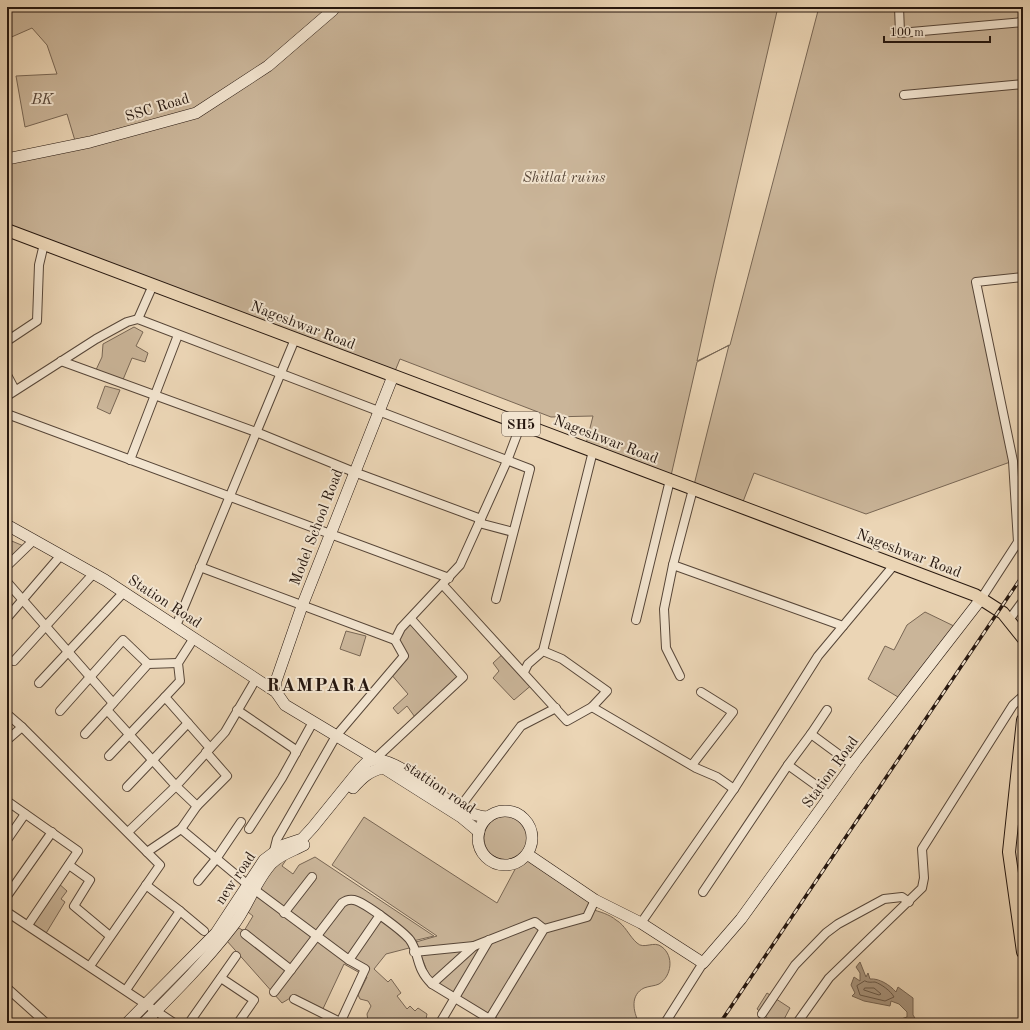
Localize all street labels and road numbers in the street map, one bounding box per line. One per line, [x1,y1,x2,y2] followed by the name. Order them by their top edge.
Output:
[124,92,191,125] street label: SSC Road
[248,300,357,353] street label: Nageshwar Road
[502,412,540,436] road number: SH5
[551,414,660,467] street label: Nageshwar Road
[288,467,347,588] street label: Model School Road
[854,528,963,581] street label: Nageshwar Road
[125,573,204,632] street label: Station Road
[800,734,862,811] street label: Station Road
[401,759,478,818] street label: stattion road
[213,850,259,908] street label: new road

